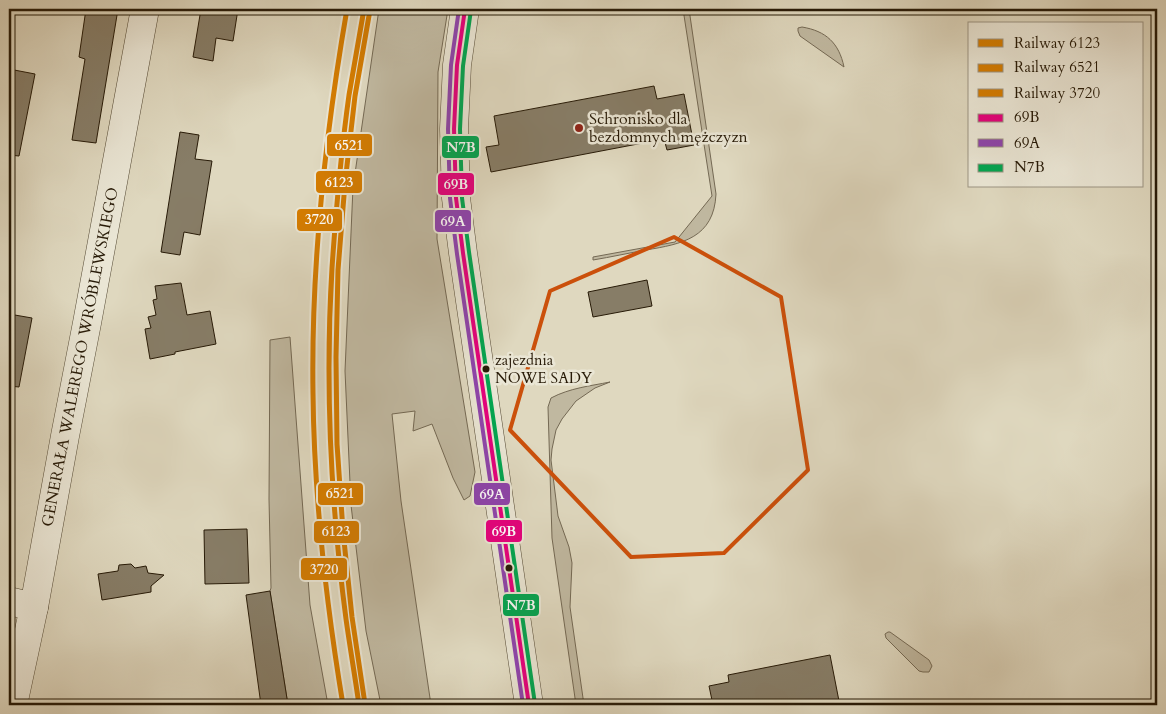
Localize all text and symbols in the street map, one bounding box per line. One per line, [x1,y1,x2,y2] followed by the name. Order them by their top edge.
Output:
[968,22,1144,188] legend
[1014,33,1100,53] text: Railway 6123
[1014,57,1100,77] text: Railway 6521
[1014,83,1100,103] text: Railway 3720
[1014,107,1040,127] text: 69B
[589,108,748,148] place label: Schronisko dla bezdomnych mężczyzn
[573,122,585,134] marker: Schronisko dla bezdomnych mężczyzn
[326,133,373,157] line badge: 6521
[1014,133,1040,153] text: 69A
[441,135,480,159] line badge: N7B
[335,136,363,155] text: 6521
[446,138,476,157] text: N7B
[1014,157,1045,177] text: N7B
[315,170,363,194] line badge: 6123
[437,172,475,196] line badge: 69B
[325,173,353,192] text: 6123
[444,175,468,194] text: 69B
[36,185,124,529] street label: GENERAŁA WALEREGO WRÓBLEWSKIEGO
[296,208,343,232] line badge: 3720
[434,209,472,233] line badge: 69A
[305,210,333,229] text: 3720
[441,212,466,231] text: 69A
[495,350,593,388] place label: zajezdnia NOWE SADY
[481,364,491,374] marker: zajezdnia NOWE SADY
[317,482,364,506] line badge: 6521
[473,482,511,506] line badge: 69A
[326,484,354,503] text: 6521
[480,485,505,504] text: 69A
[485,519,523,543] line badge: 69B
[313,520,360,544] line badge: 6123
[322,522,350,541] text: 6123
[492,522,516,541] text: 69B
[300,557,348,581] line badge: 3720
[310,560,338,579] text: 3720
[504,563,514,573] unlabelled marker
[502,593,540,617] line badge: N7B
[506,596,536,615] text: N7B

